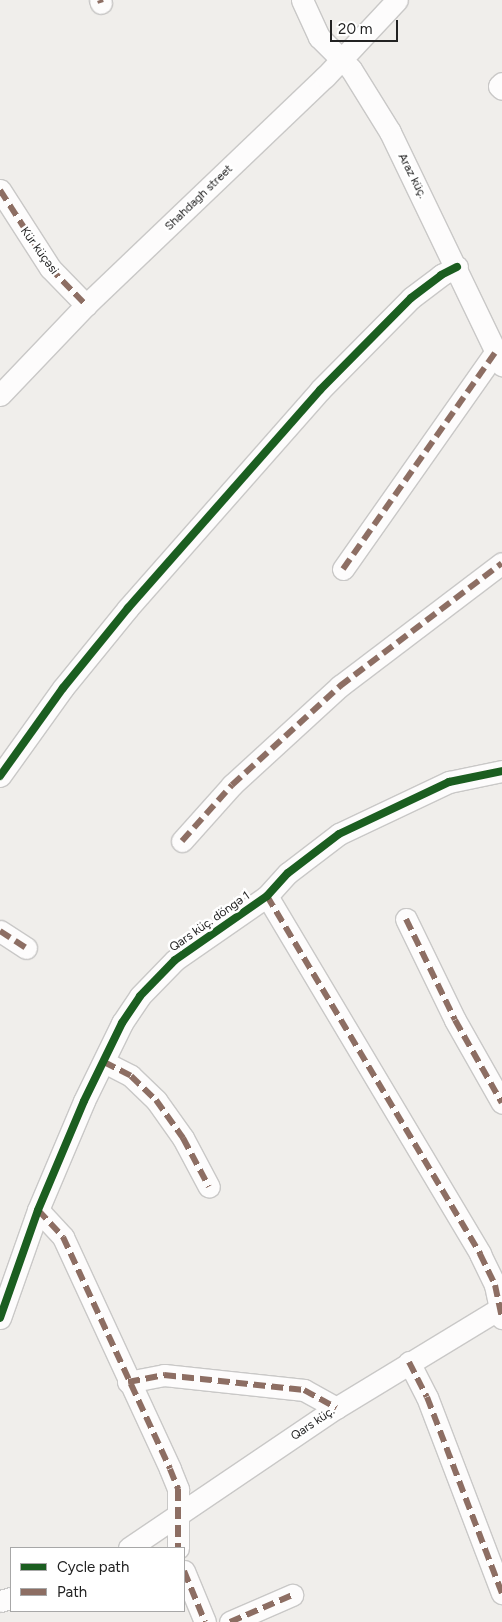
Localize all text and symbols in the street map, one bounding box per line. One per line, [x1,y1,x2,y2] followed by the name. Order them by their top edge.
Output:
[332,10,400,42] scale bar
[338,20,372,38] text: 20 m
[395,151,429,201] street label: Araz küç.
[162,162,236,234] street label: Shahdagh street
[17,224,61,278] street label: Kür küçəsi
[167,889,253,955] street label: Qars küç. döngə 1
[288,1404,338,1444] street label: Qars küç.
[10,1547,185,1612] legend
[57,1558,129,1576] text: Cycle path
[57,1583,87,1601] text: Path

